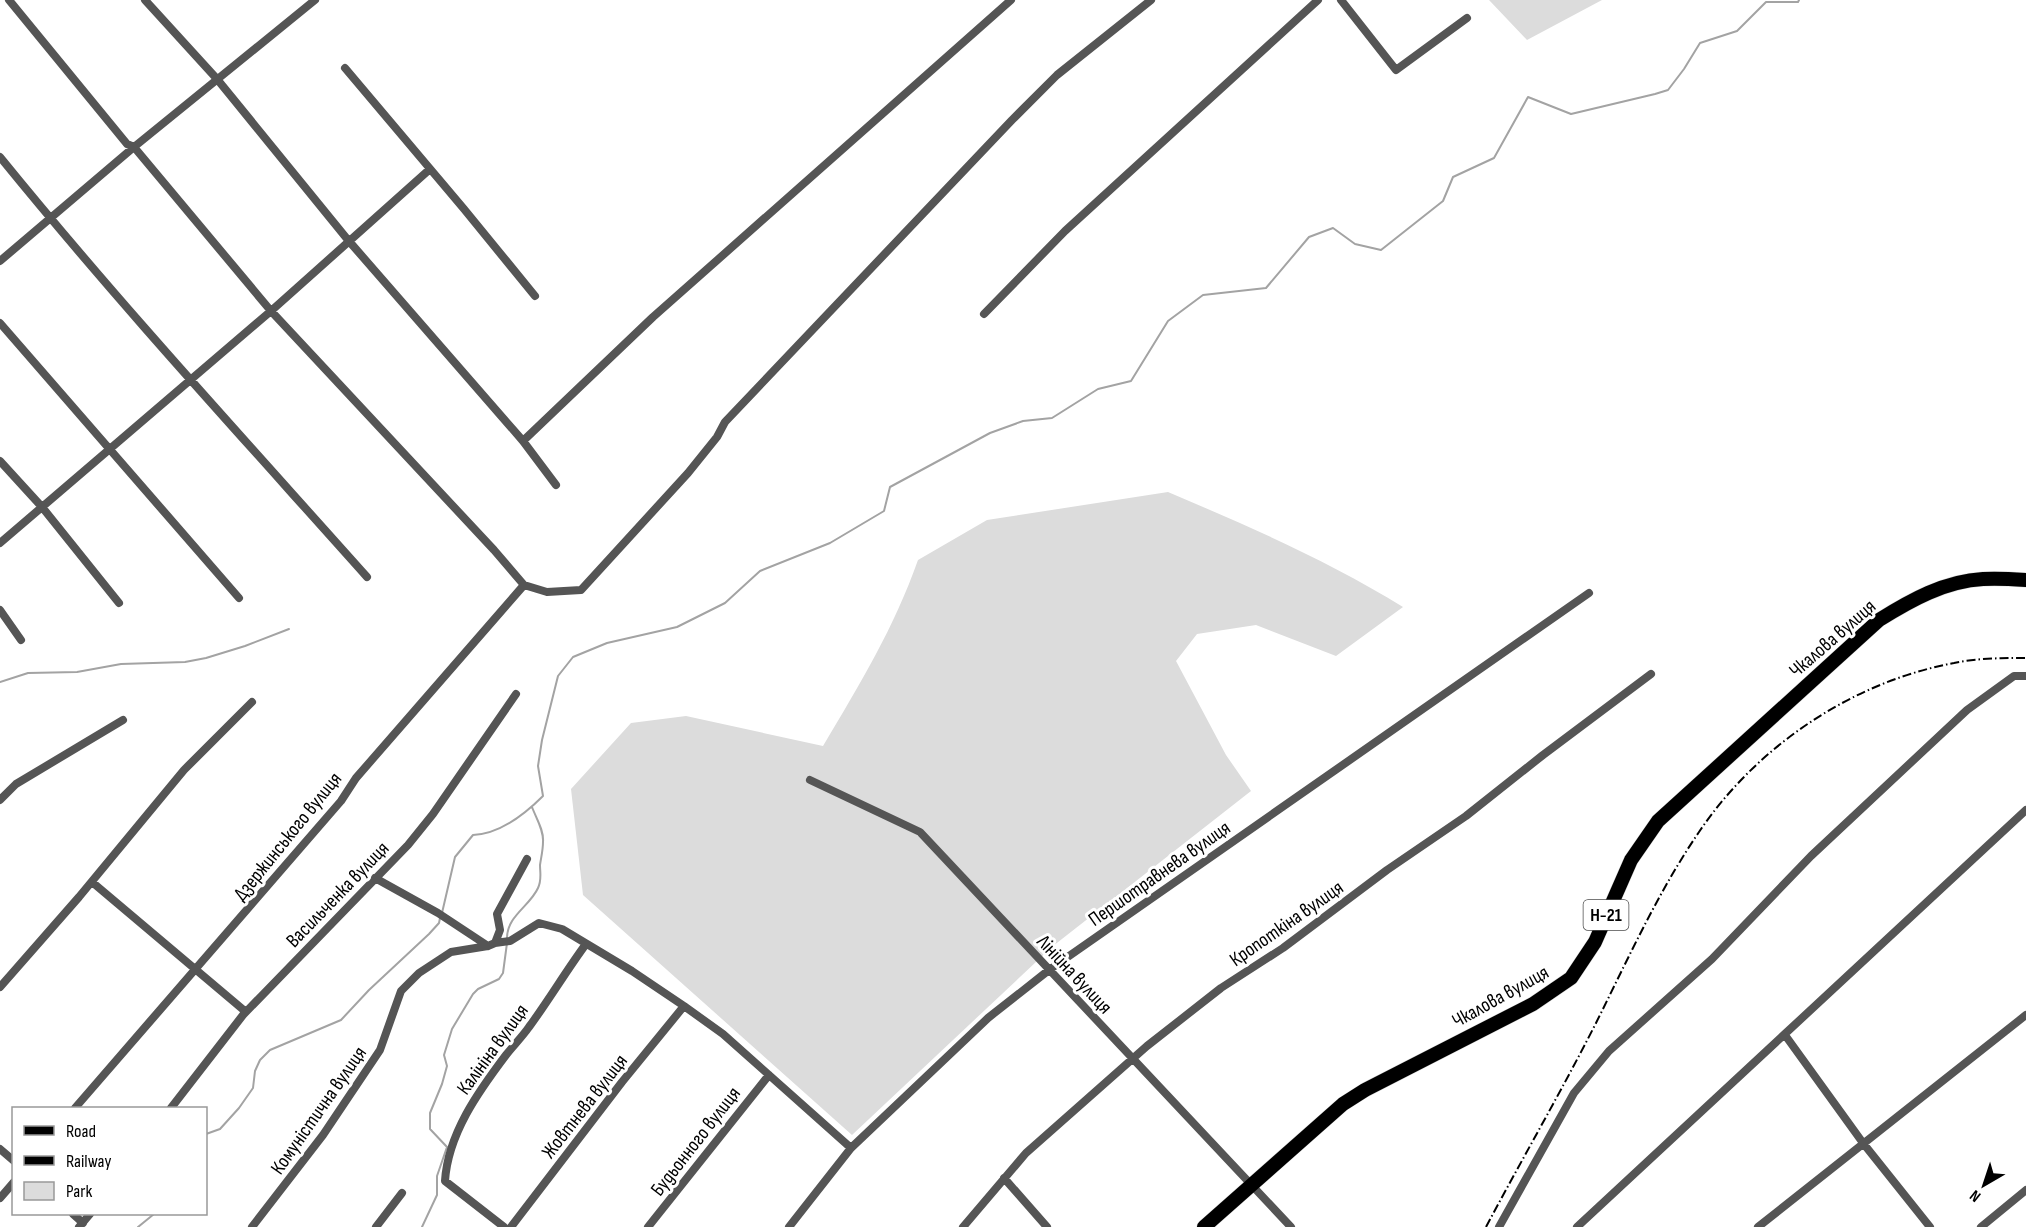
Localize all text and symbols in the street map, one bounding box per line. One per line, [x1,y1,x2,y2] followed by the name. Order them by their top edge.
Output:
[1784,595,1881,683] street label: Чкалова вулиця
[229,767,347,906] street label: Дзержинського вулиця
[1084,816,1235,932] street label: Першотравнева вулиця
[281,837,394,953] street label: Васильченка вулиця
[1225,876,1348,972] street label: Кропоткіна вулиця
[1584,900,1628,930] road number: Н-21
[1031,929,1117,1019] street label: Лінійна вулиця
[1448,960,1553,1033] street label: Чкалова вулиця
[452,1000,534,1100] street label: Калініна вулиця
[266,1042,372,1179] street label: Комуністична вулиця
[537,1050,633,1163] street label: Жовтнева вулиця
[646,1082,746,1201] street label: Будьонного вулиця
[12,1107,207,1215] legend
[66,1121,96,1142] text: Road
[66,1151,111,1172] text: Railway
[1954,1155,2014,1215] north arrow
[66,1181,92,1202] text: Park
[1966,1185,1985,1206] text: N

